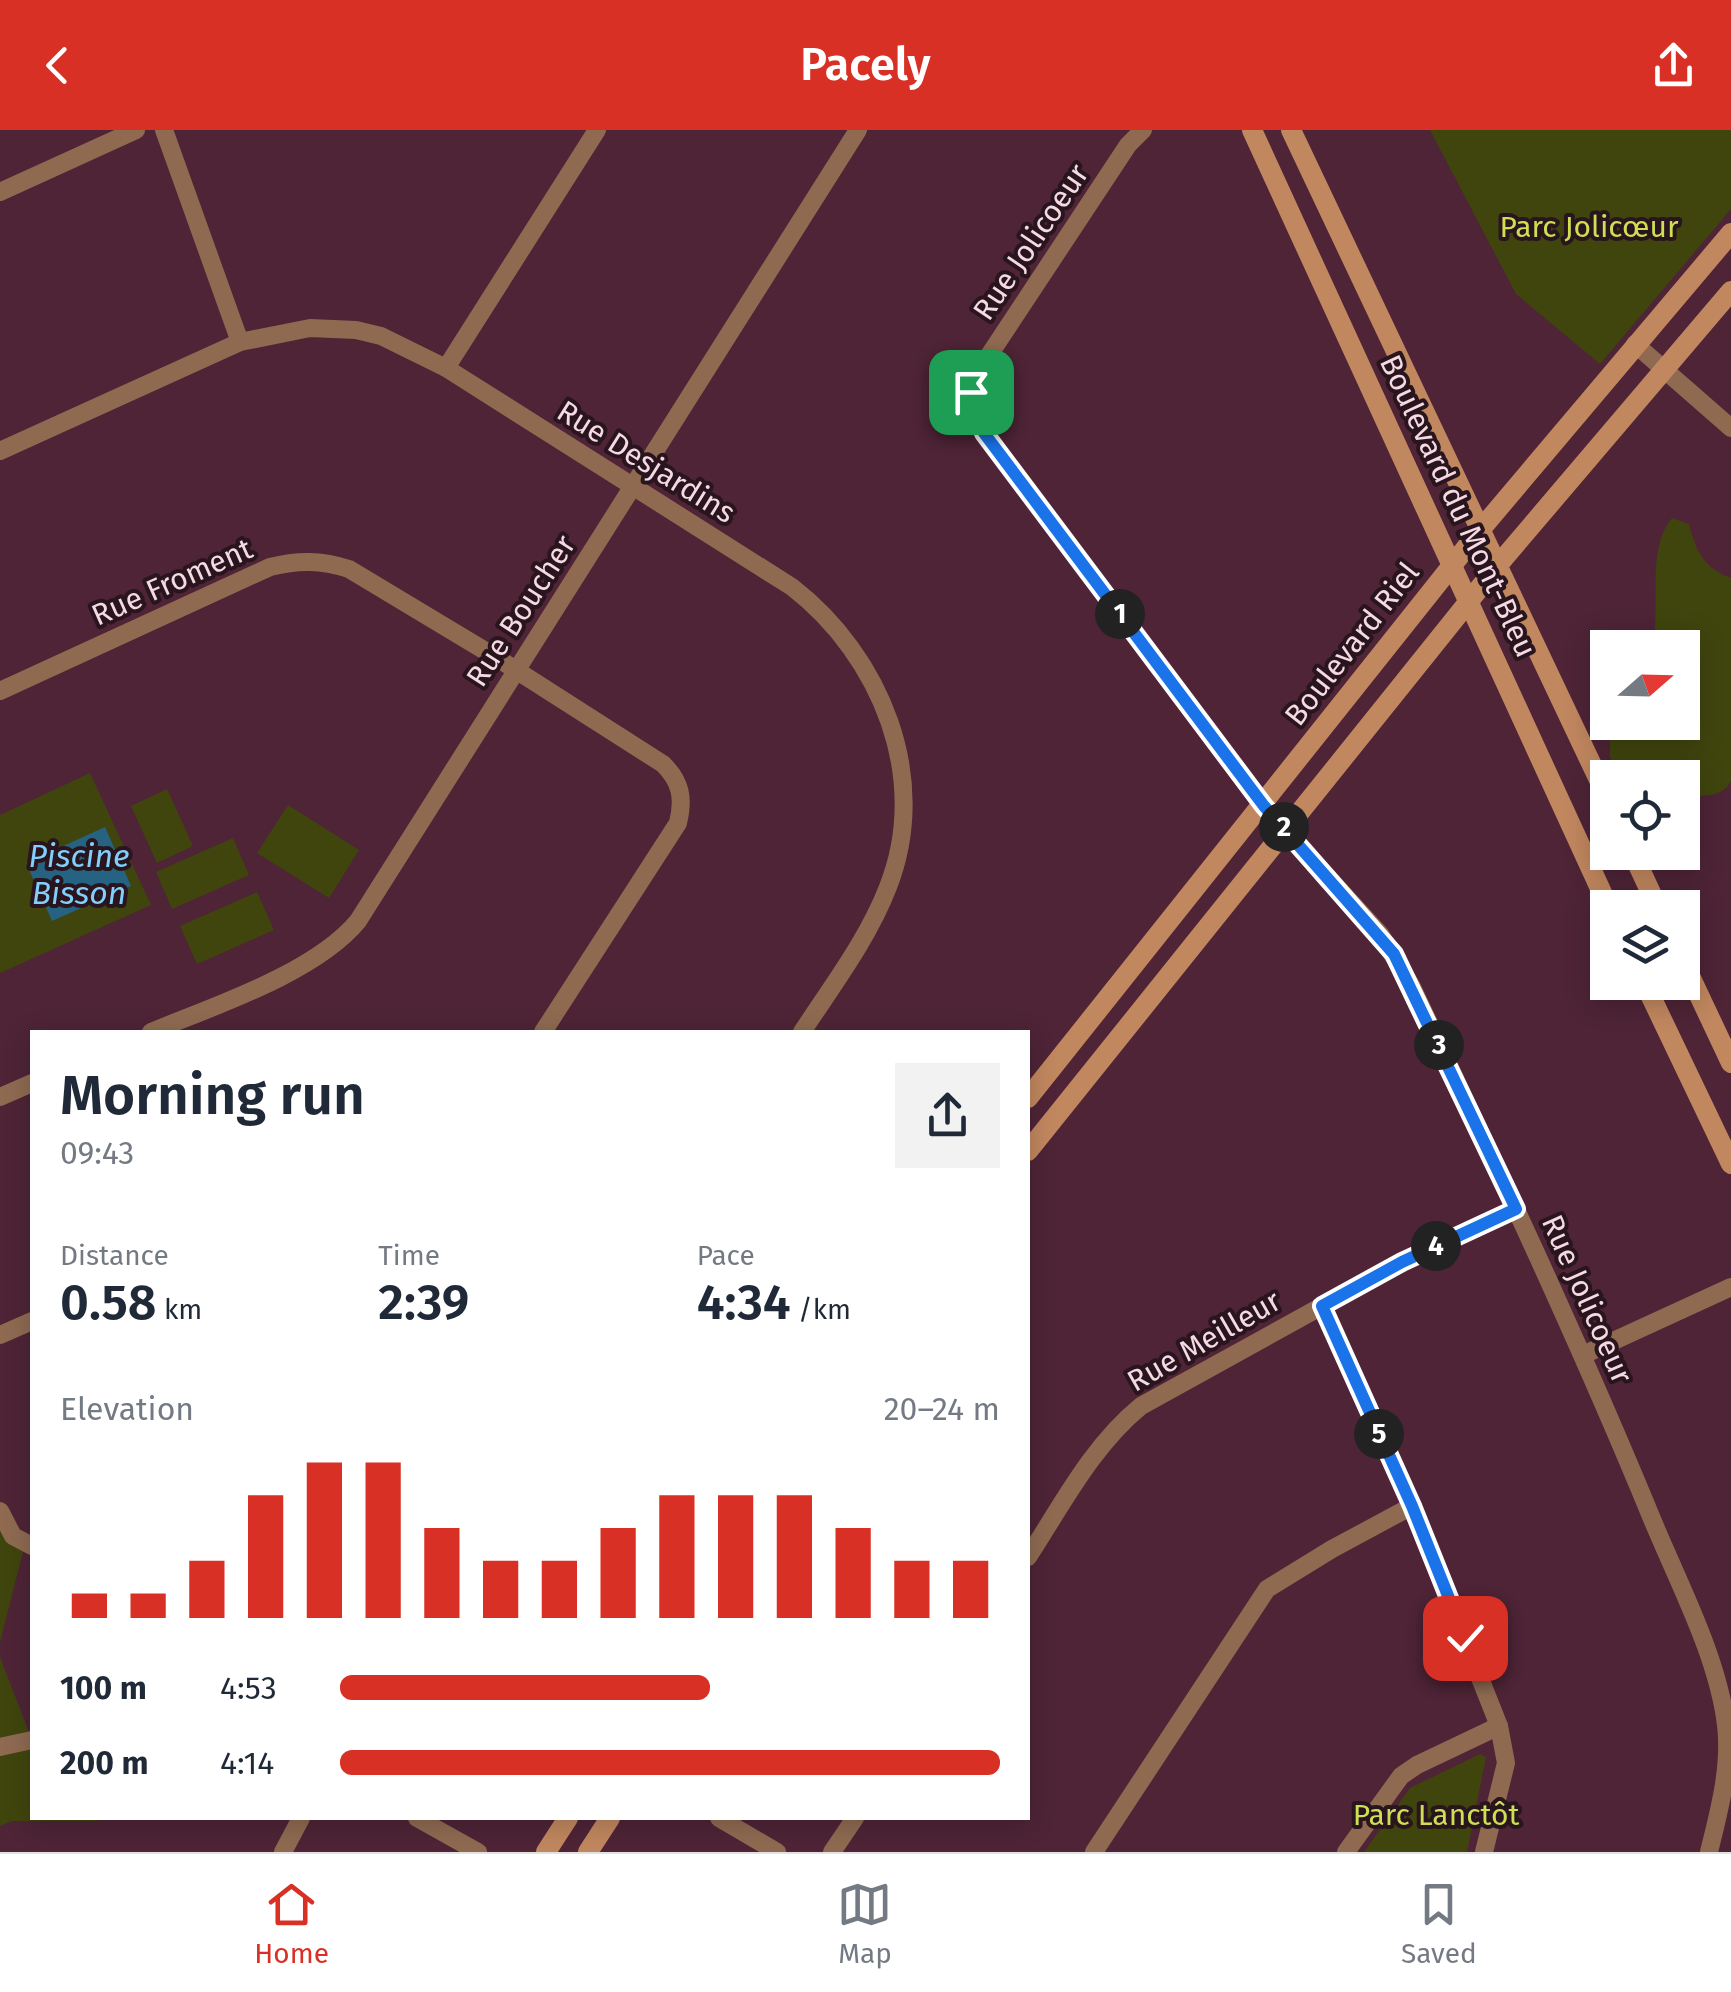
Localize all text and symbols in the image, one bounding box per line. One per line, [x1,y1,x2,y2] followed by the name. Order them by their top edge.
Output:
[30,38,85,93] icon: back
[800,38,931,92] text: Pacely
[1646,38,1701,93] icon: share
[966,157,1097,327] street label: Rue Jolicoeur
[1499,209,1679,245] park label: Parc Jolicœur
[1372,349,1544,663] street label: Boulevard du Mont-Bleu
[929,350,1014,435] pin
[944,365,999,420] icon: arrive
[550,393,742,531] street label: Rue Desjardins
[459,528,583,693] street label: Rue Boucher
[86,530,258,633] street label: Rue Froment
[1277,555,1427,733] street label: Boulevard Riel
[1095,589,1145,639] pin: 1
[1114,597,1127,630] text: 1
[1590,630,1700,740] north arrow
[1590,630,1700,1000] map controls
[1590,760,1700,870] button: locate
[1259,802,1309,852] pin: 2
[1277,810,1291,843] text: 2
[28,837,130,912] water label: Piscine Bisson
[1590,890,1700,1000] button: layers
[1414,1020,1464,1070] pin: 3
[1432,1028,1446,1061] text: 3
[60,1063,365,1129] text: Morning run
[895,1063,1000,1168] button: share
[60,1134,134,1172] text: 09:43
[1534,1209,1640,1389] street label: Rue Jolicoeur
[1411,1221,1461,1271] pin: 4
[1428,1229,1444,1262] text: 4
[60,1239,169,1272] text: Distance
[378,1239,440,1272] text: Time
[697,1239,755,1272] text: Pace
[60,1272,157,1332] text: 0.58
[378,1272,469,1332] text: 2:39
[697,1272,791,1332] text: 4:34
[1121,1282,1287,1399] street label: Rue Meilleur
[157,1293,202,1326] text: km
[791,1293,851,1326] text: /km
[60,1390,194,1428] text: Elevation
[884,1390,1000,1428] text: 20–24 m
[1354,1409,1404,1459] pin: 5
[1371,1417,1387,1450] text: 5
[1423,1596,1508,1681] pin
[1438,1611,1493,1666] icon: check
[60,1669,147,1707] text: 100 m
[220,1669,277,1707] text: 4:53
[60,1744,149,1782] text: 200 m
[220,1744,274,1782] text: 4:14
[1353,1797,1520,1833] park label: Parc Lanctôt
[254,1877,329,1970] tab: Home
[837,1877,892,1970] tab: Map
[1401,1877,1477,1970] tab: Saved

